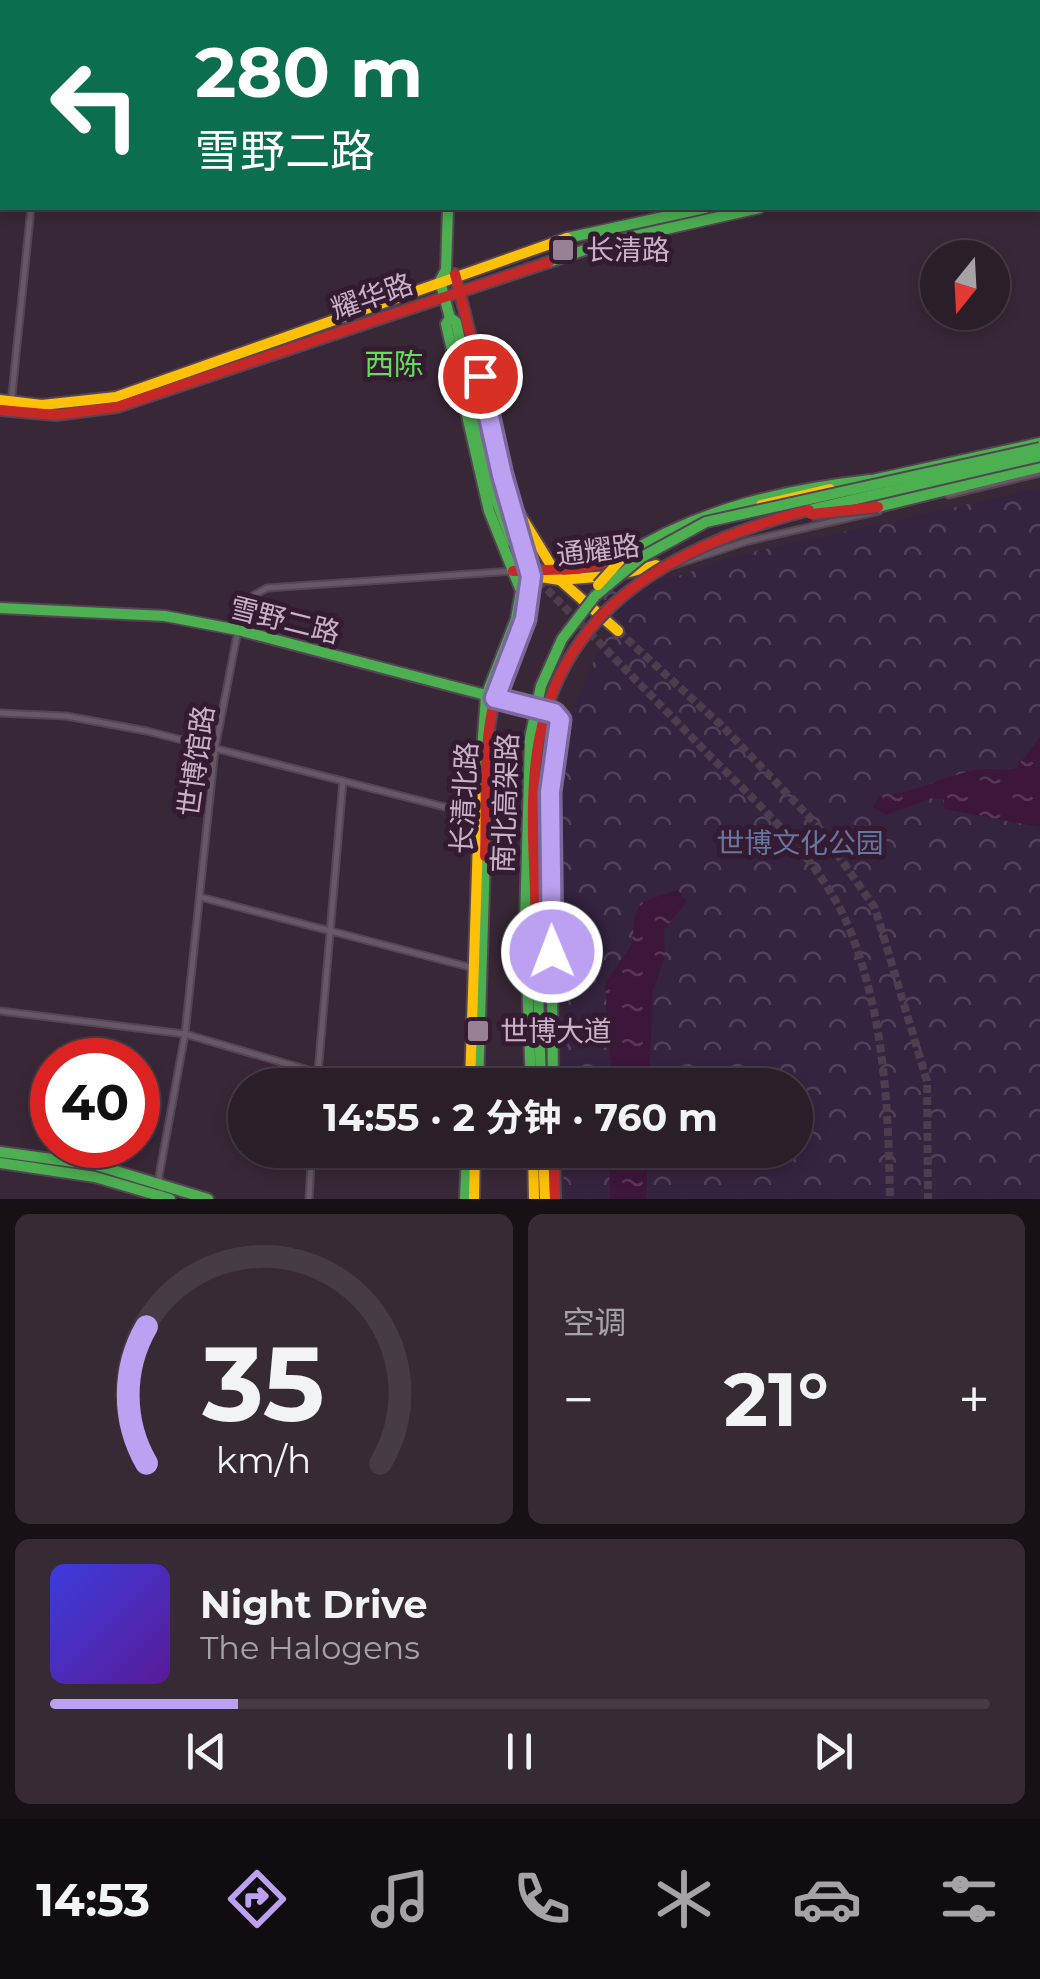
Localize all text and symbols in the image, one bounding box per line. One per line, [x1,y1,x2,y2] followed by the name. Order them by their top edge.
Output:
[195,29,423,115] text: 280 m
[30,40,160,170] icon: left
[195,123,375,178] text: 雪野二路
[586,233,670,267] place label: 长清路
[550,237,576,263] marker: 长清路
[920,240,1010,330] north arrow
[920,240,1010,330] map controls
[327,266,417,326] street label: 耀华路
[438,334,523,419] pin
[364,346,424,383] district label: 西陈
[453,349,508,404] icon: arrive
[554,528,642,572] street label: 通耀路
[227,590,343,650] street label: 雪野二路
[171,703,221,819] street label: 世博馆路
[486,732,524,874] street label: 南北高架路
[444,741,484,855] street label: 长清北路
[716,826,884,860] park label: 世博文化公园
[500,900,604,1004] position arrow
[500,1014,612,1048] place label: 世博大道
[465,1018,491,1044] marker: 世博大道
[30,1038,160,1168] speed limit sign: 40
[323,1094,718,1141] text: 14:55 · 2 分钟 · 760 m
[563,1303,627,1342] text: 空调
[202,1320,325,1447] text: 35
[724,1353,829,1445] text: 21°
[563,1366,594,1433] text: −
[958,1366,990,1433] text: +
[216,1438,311,1482] text: km/h
[200,1581,427,1628] text: Night Drive
[200,1628,420,1667] text: The Halogens
[179,1724,234,1779] icon: previous
[492,1724,547,1779] icon: pause
[806,1724,861,1779] icon: next
[222,1864,292,1934] icon: directions
[365,1864,435,1934] icon: music
[507,1864,577,1934] icon: phone
[649,1864,719,1934] icon: climate
[792,1864,862,1934] icon: car
[934,1864,1004,1934] icon: filters
[36,1872,150,1927] text: 14:53

